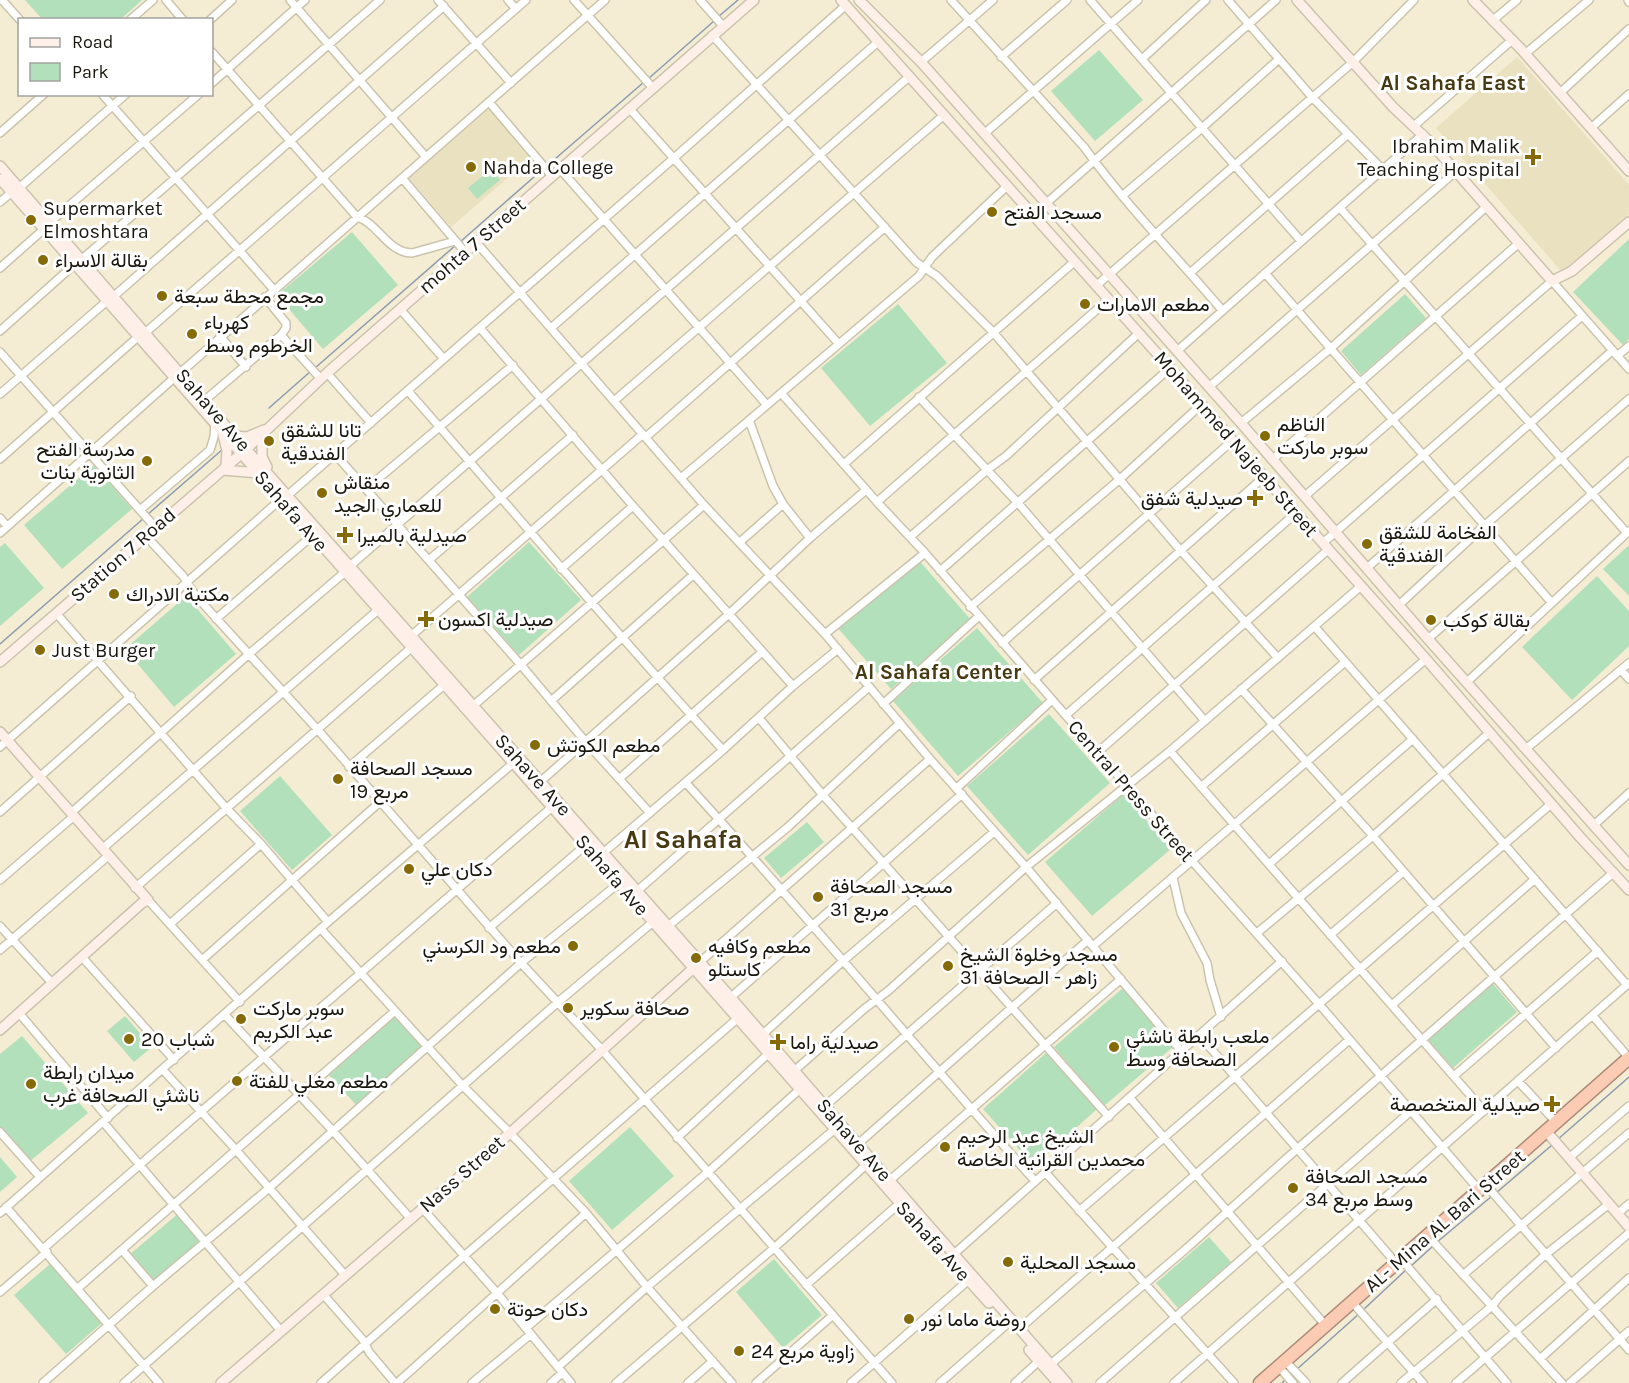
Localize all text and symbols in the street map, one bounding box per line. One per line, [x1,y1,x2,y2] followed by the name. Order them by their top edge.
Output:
[18,18,213,96] legend
[72,31,113,53] text: Road
[72,61,109,83] text: Park
[1380,71,1526,95] district label: Al Sahafa East
[1357,135,1520,181] place label: Ibrahim Malik Teaching Hospital
[1524,148,1542,166] marker: Ibrahim Malik Teaching Hospital
[483,156,614,179] place label: Nahda College
[464,160,478,174] marker: Nahda College
[414,193,530,299] street label: mohta 7 Street
[43,197,163,243] place label: Supermarket Elmoshtara
[1004,201,1102,226] place label: مسجد الفتح
[985,205,999,219] marker: مسجد الفتح
[24,213,38,227] marker: Supermarket Elmoshtara
[55,249,148,273] place label: بقالة الاسراء
[36,253,50,267] marker: بقالة الاسراء
[174,285,324,310] place label: مجمع محطة سبعة
[155,289,169,303] marker: مجمع محطة سبعة
[1097,293,1210,317] place label: مطعم الامارات
[1078,297,1092,311] marker: مطعم الامارات
[204,311,313,358] place label: كهرباء الخرطوم وسط
[185,327,199,341] marker: كهرباء الخرطوم وسط
[1149,347,1323,542] street label: Mohammed Najeeb Street
[171,364,255,456] street label: Sahave Ave
[1277,413,1368,460] place label: الناظم سوبر ماركت
[281,419,361,465] place label: تانا للشقق الفندقية
[1258,429,1272,443] marker: الناظم سوبر ماركت
[262,434,276,448] marker: تانا للشقق الفندقية
[36,438,135,485] place label: مدرسة الفتح الثانوية بنات
[140,454,154,468] marker: مدرسة الفتح الثانوية بنات
[249,466,333,556] street label: Sahafa Ave
[334,471,442,522] place label: منقاش للعماري الجيد
[315,486,329,500] marker: منقاش للعماري الجيد
[1141,487,1243,510] place label: صيدلية شفق
[1248,491,1262,505] marker: صيدلية شفق
[66,503,180,607] street label: Station 7 Road
[1379,521,1497,567] place label: الفخامة للشقق الفندقية
[357,524,467,548] place label: صيدلية بالميرا
[338,528,352,542] marker: صيدلية بالميرا
[1360,537,1374,551] marker: الفخامة للشقق الفندقية
[126,583,229,607] place label: مكتبة الادراك
[107,587,121,601] marker: مكتبة الادراك
[438,608,554,632] place label: صيدلية اكسون
[1443,609,1530,633] place label: بقالة كوكب
[419,612,433,626] marker: صيدلية اكسون
[1424,613,1438,627] marker: بقالة كوكب
[52,639,156,662] place label: Just Burger
[33,643,47,657] marker: Just Burger
[855,660,1022,684] district label: Al Sahafa Center
[1063,716,1199,867] street label: Central Press Street
[490,729,576,821] street label: Sahave Ave
[547,734,660,758] place label: مطعم الكوتش
[528,738,542,752] marker: مطعم الكوتش
[350,757,473,805] place label: مسجد الصحافة مربع 19
[331,772,345,786] marker: مسجد الصحافة مربع 19
[624,824,742,855] district label: Al Sahafa
[570,830,654,920] street label: Sahafa Ave
[421,858,493,886] place label: دكان علي
[402,862,416,876] marker: دكان علي
[830,875,953,923] place label: مسجد الصحافة مربع 31
[811,890,825,904] marker: مسجد الصحافة مربع 31
[422,935,561,963] place label: مطعم ود الكرسني
[708,935,811,982] place label: مطعم وكافيه كاستلو
[566,939,580,953] marker: مطعم ود الكرسني
[960,943,1118,990] place label: مسجد وخلوة الشيخ زاهر - الصحافة 31
[689,951,703,965] marker: مطعم وكافيه كاستلو
[941,959,955,973] marker: مسجد وخلوة الشيخ زاهر - الصحافة 31
[253,997,344,1044] place label: سوبر ماركت عبد الكريم
[579,997,689,1021] place label: صحافة سكوير
[561,1001,575,1015] marker: صحافة سكوير
[234,1012,248,1026] marker: سوبر ماركت عبد الكريم
[1126,1025,1269,1072] place label: ملعب رابطة ناشئي الصحافة وسط
[141,1028,215,1051] place label: شباب 20
[790,1031,879,1055] place label: صيدلية راما
[122,1032,136,1046] marker: شباب 20
[771,1035,785,1049] marker: صيدلية راما
[1107,1040,1121,1054] marker: ملعب رابطة ناشئي الصحافة وسط
[43,1061,199,1112] place label: ميدان رابطة ناشئي الصحافة غرب
[249,1070,388,1098] place label: مطعم مغلي للفتة
[230,1074,244,1088] marker: مطعم مغلي للفتة
[24,1077,38,1091] marker: ميدان رابطة ناشئي الصحافة غرب
[1390,1093,1540,1116] place label: صيدلية المتخصصة
[812,1094,896,1186] street label: Sahave Ave
[1545,1097,1559,1111] marker: صيدلية المتخصصة
[957,1125,1145,1172] place label: الشيخ عبد الرحيم محمدين القرانية الخاصة
[415,1130,510,1217] street label: Nass Street
[938,1140,952,1154] marker: الشيخ عبد الرحيم محمدين القرانية الخاصة
[1360,1145,1530,1297] street label: AL- Mina AL Bari Street
[1305,1165,1428,1213] place label: مسجد الصحافة وسط مربع 34
[1286,1181,1300,1195] marker: مسجد الصحافة وسط مربع 34
[891,1196,975,1286] street label: Sahafa Ave
[1020,1251,1136,1274] place label: مسجد المحلية
[1001,1255,1015,1269] marker: مسجد المحلية
[507,1298,588,1322] place label: دكان حوتة
[488,1302,502,1316] marker: دكان حوتة
[920,1308,1026,1332] place label: روضة ماما نور
[902,1312,916,1326] marker: روضة ماما نور
[751,1340,855,1365] place label: زاوية مربع 24
[732,1344,746,1358] marker: زاوية مربع 24

